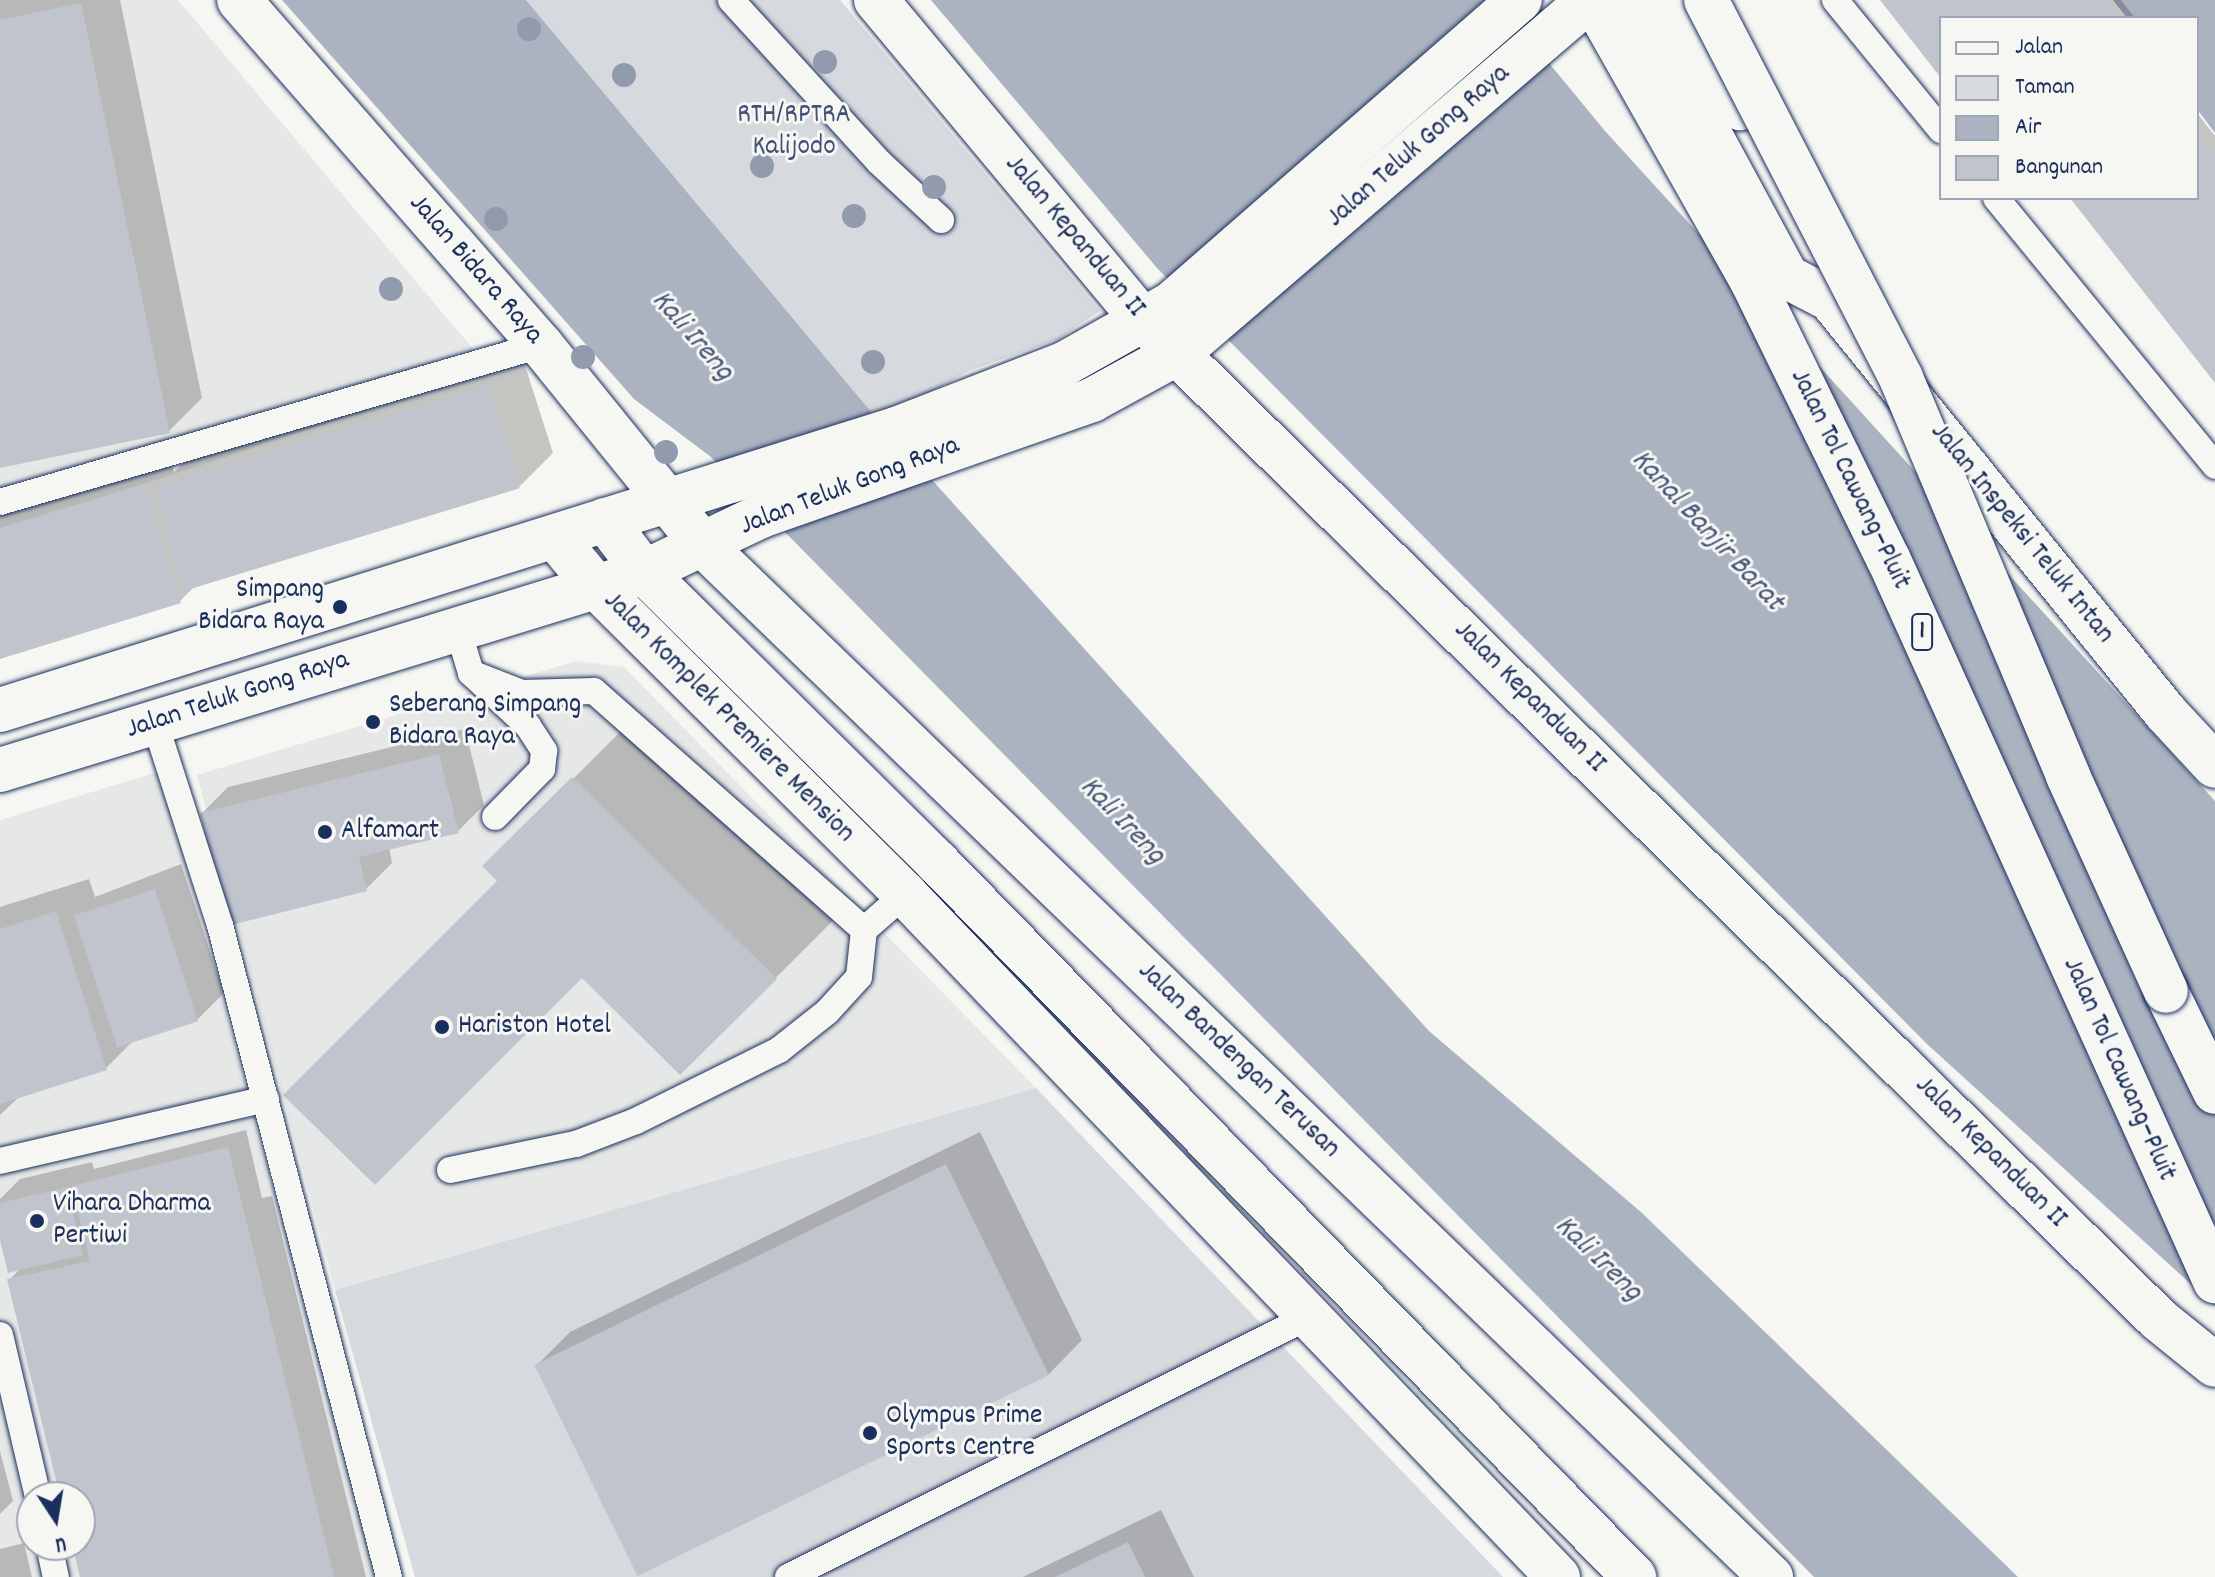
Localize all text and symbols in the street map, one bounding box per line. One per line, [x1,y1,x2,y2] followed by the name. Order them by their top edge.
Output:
[1939,16,2199,200] legend
[2015,31,2063,65] text: Jalan
[1320,58,1518,236] street label: Jalan Teluk Gong Raya
[2015,71,2075,105] text: Taman
[737,99,851,165] park label: RTH/RPTRA Kalijodo
[2015,111,2041,145] text: Air
[996,149,1152,325] street label: Jalan Kepanduan II
[2015,151,2103,185] text: Bangunan
[401,188,549,352] street label: Jalan Bidara Raya
[642,284,740,390] water label: Kali Ireng
[1781,364,1917,596] street label: Jalan Tol Cawang–Pluit
[1922,417,2120,651] street label: Jalan Inspeksi Teluk Intan
[736,430,964,544] street label: Jalan Teluk Gong Raya
[1622,444,1790,620] water label: Kanal Banjir Barat
[198,574,324,640] place label: Simpang Bidara Raya
[595,585,861,851] street label: Jalan Komplek Premiere Mension
[331,598,349,616] marker: Simpang Bidara Raya
[1910,610,1934,654] road number: 1
[1446,615,1612,781] street label: Jalan Kepanduan II
[122,644,354,748] street label: Jalan Teluk Gong Raya
[389,689,581,755] place label: Seberang Simpang Bidara Raya
[364,713,382,731] marker: Seberang Simpang Bidara Raya
[1071,771,1171,873] water label: Kali Ireng
[341,815,439,849] place label: Alfamart
[316,823,334,841] marker: Alfamart
[2054,953,2182,1187] street label: Jalan Tol Cawang–Pluit
[1130,956,1346,1166] street label: Jalan Bandengan Terusan
[458,1010,611,1044] place label: Hariston Hotel
[433,1018,451,1036] marker: Hariston Hotel
[1907,1070,2073,1236] street label: Jalan Kepanduan II
[53,1188,211,1254] place label: Vihara Dharma Pertiwi
[1546,1210,1648,1310] water label: Kali Ireng
[28,1212,46,1230] marker: Vihara Dharma Pertiwi
[886,1400,1042,1466] place label: Olympus Prime Sports Centre
[861,1424,879,1442] marker: Olympus Prime Sports Centre
[16,1481,96,1561] north arrow
[52,1527,69,1559] text: U

